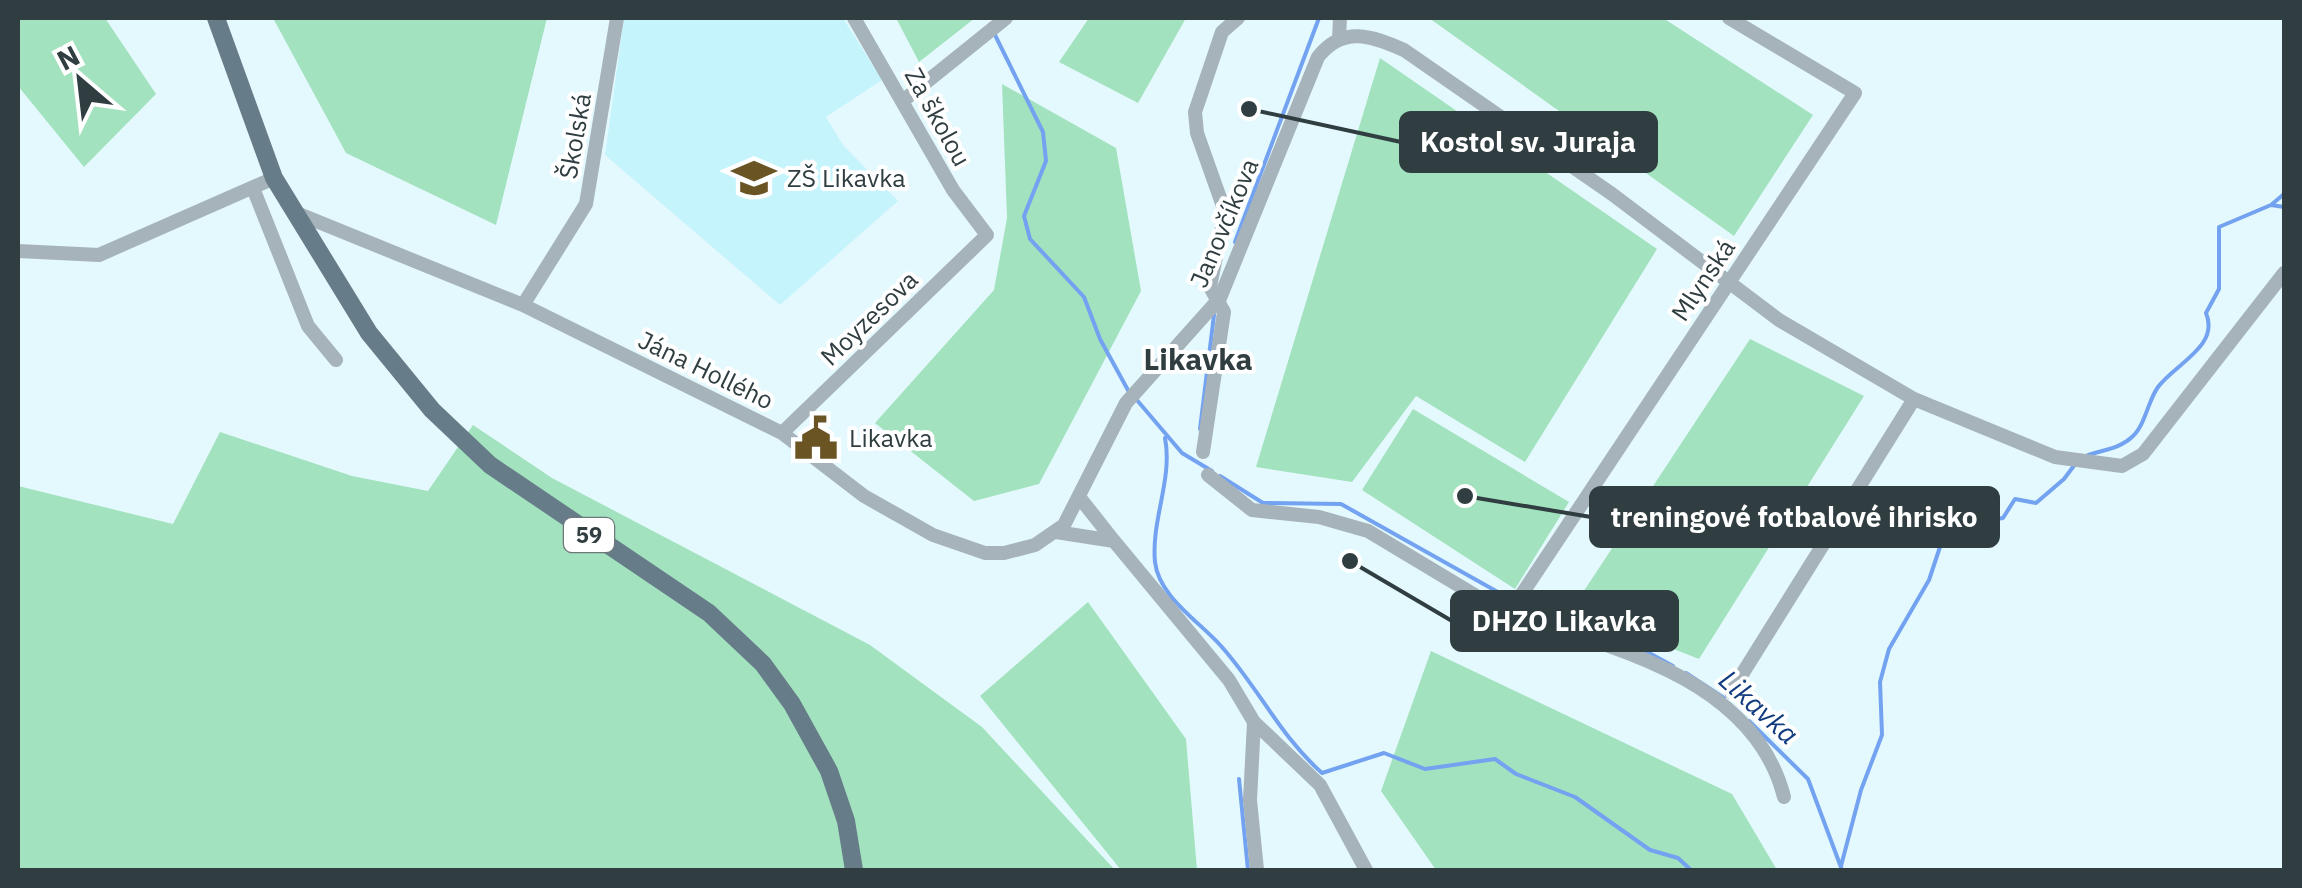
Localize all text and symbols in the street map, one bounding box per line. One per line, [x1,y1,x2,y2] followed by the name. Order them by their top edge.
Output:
[30,30,130,130] north arrow
[50,36,86,79] text: N
[898,62,979,172] street label: Za školou
[551,90,598,181] street label: Školská
[1401,113,1656,171] callout: Kostol sv. Juraja
[1420,123,1636,160] text: Kostol sv. Juraja
[1182,153,1265,292] street label: Janovčíkova
[730,154,778,202] school or university icon: ZŠ Likavka
[787,161,906,194] place label: ZŠ Likavka
[1663,232,1742,327] street label: Mlynská
[813,263,924,372] street label: Moyzesova
[633,323,779,417] street label: Jána Hollého
[1143,339,1253,378] district label: Likavka
[792,414,840,462] public building icon: Likavka
[849,421,933,454] place label: Likavka
[1591,488,1998,546] callout: treningové fotbalové ihrisko
[1611,498,1977,535] text: treningové fotbalové ihrisko
[564,518,614,552] road number: 59
[1452,592,1677,650] callout: DHZO Likavka
[1472,602,1656,639] text: DHZO Likavka
[1712,661,1807,752] water label: Likavka

